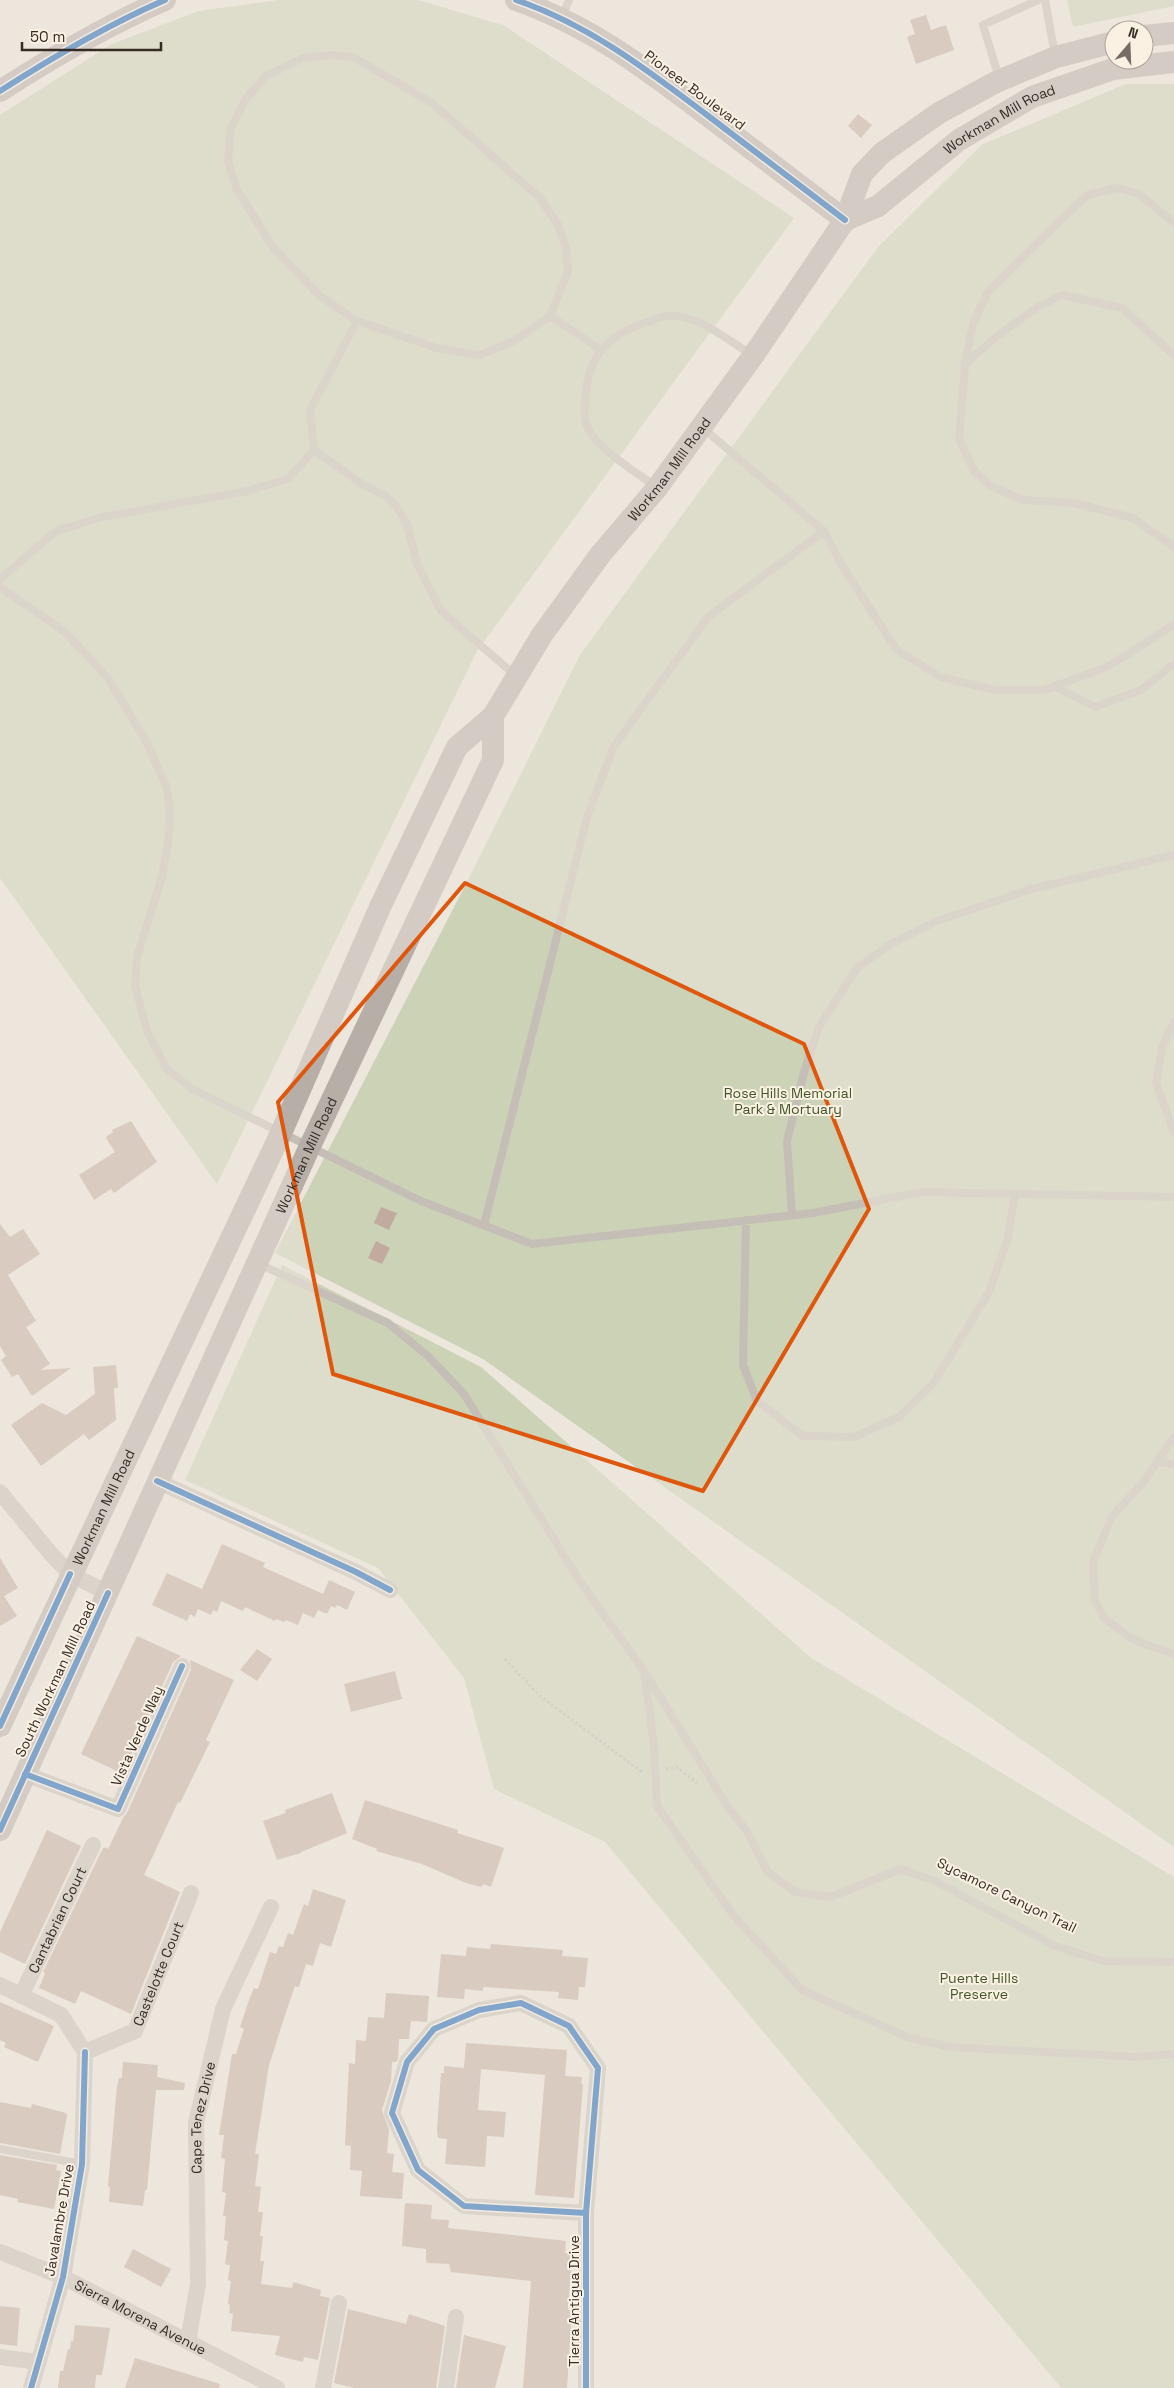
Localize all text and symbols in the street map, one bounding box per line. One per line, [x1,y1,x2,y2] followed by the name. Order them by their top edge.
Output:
[22,20,161,52] scale bar
[1104,20,1154,70] north arrow
[1126,23,1141,43] text: N
[30,27,65,46] text: 50 m
[641,46,749,134] street label: Pioneer Boulevard
[940,81,1058,158] street label: Workman Mill Road
[624,413,715,525] street label: Workman Mill Road
[724,1084,852,1118] park label: Rose Hills Memorial Park & Mortuary
[272,1094,341,1216] street label: Workman Mill Road
[68,1446,139,1568] street label: Workman Mill Road
[11,1598,99,1760] street label: South Workman Mill Road
[107,1683,167,1789] street label: Vista Verde Way
[934,1853,1080,1937] street label: Sycamore Canyon Trail
[24,1864,90,1976] street label: Cantabrian Court
[129,1919,188,2029] street label: Castelotte Court
[940,1969,1018,2003] park label: Puente Hills Preserve
[187,2060,219,2174] street label: Cape Tenez Drive
[40,2162,78,2278] street label: Javalambre Drive
[565,2235,583,2367] street label: Tierra Antigua Drive
[71,2276,209,2359] street label: Sierra Morena Avenue

